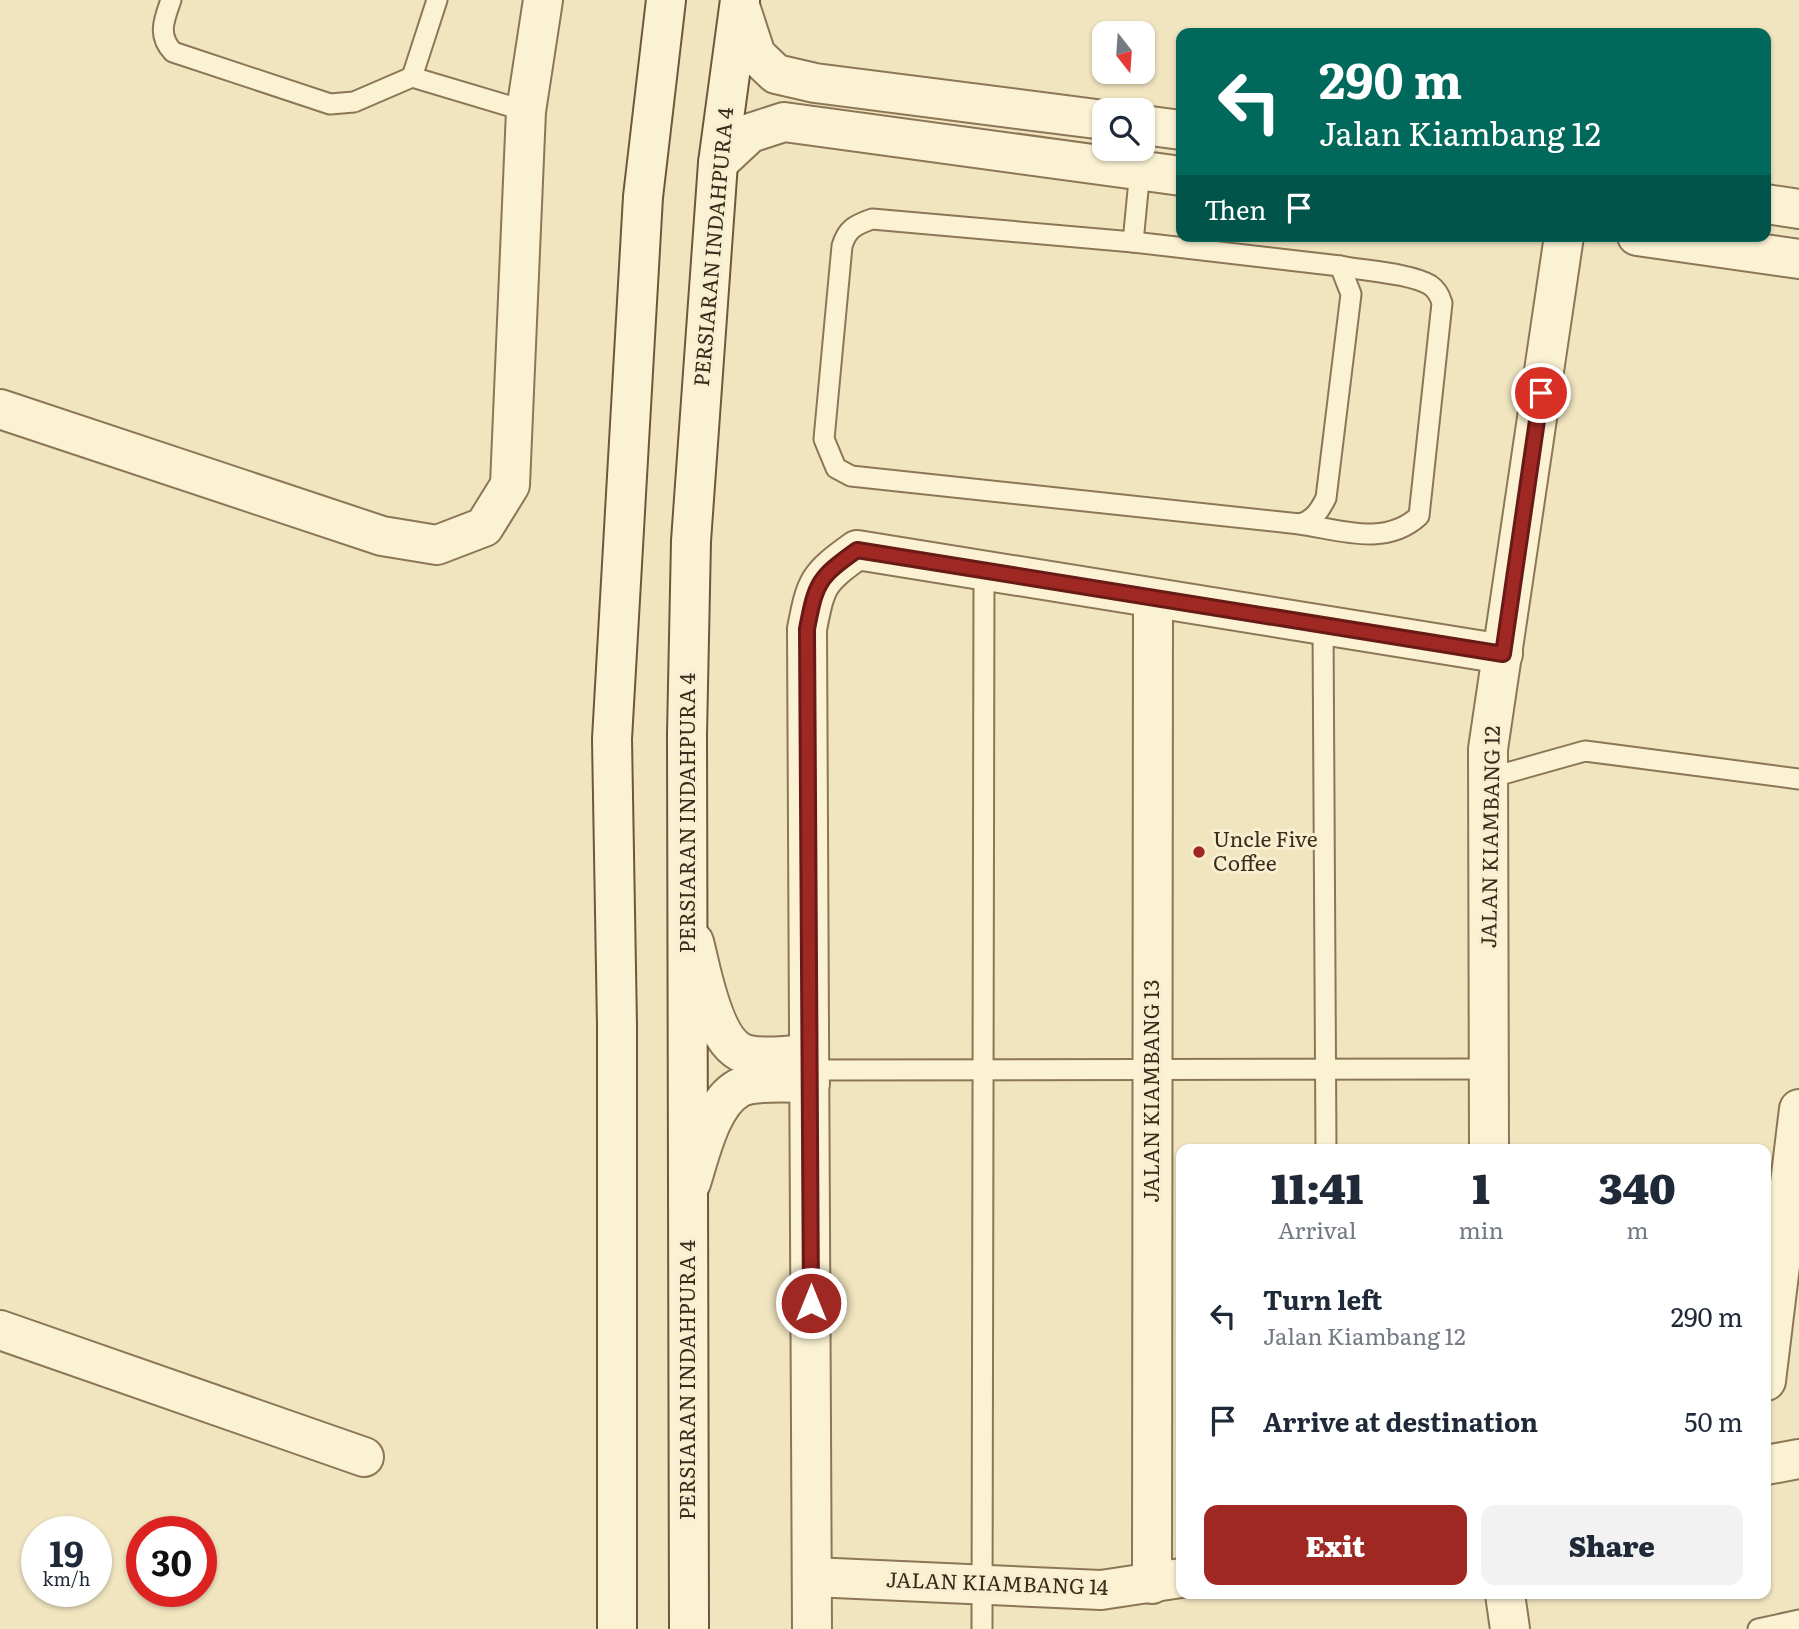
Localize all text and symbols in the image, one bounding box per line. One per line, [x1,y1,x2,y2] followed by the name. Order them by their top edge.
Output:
[1092,21,1155,84] north arrow
[1092,21,1155,161] map controls
[1319,41,1462,114] text: 290 m
[1204,56,1295,147] icon: left
[1092,98,1155,161] button: search
[684,105,739,388] street label: PERSIARAN INDAHPURA 4
[1319,108,1601,156] text: Jalan Kiambang 12
[1204,189,1266,228] text: Then
[1280,189,1318,227] icon: arrive
[1511,363,1571,423] pin
[1522,374,1560,412] icon: arrive
[670,672,701,953] street label: PERSIARAN INDAHPURA 4
[1471,725,1506,949] street label: JALAN KIAMBANG 12
[1213,822,1318,877] place label: Uncle Five Coffee
[1191,844,1207,860] marker: Uncle Five Coffee
[1134,979,1165,1203] street label: JALAN KIAMBANG 13
[1271,1155,1363,1217] text: 11:41
[1472,1155,1490,1217] text: 1
[1599,1155,1676,1217] text: 340
[1278,1212,1357,1246] text: Arrival
[1458,1212,1504,1246] text: min
[1626,1212,1649,1246] text: m
[670,1239,701,1520] street label: PERSIARAN INDAHPURA 4
[774,1266,848,1340] position arrow
[1263,1279,1382,1318] text: Turn left
[1671,1296,1743,1335] text: 290 m
[1204,1297,1242,1335] icon: left
[1263,1318,1466,1352] text: Jalan Kiambang 12
[1263,1401,1538,1440] text: Arrive at destination
[1684,1401,1743,1440] text: 50 m
[1204,1402,1242,1440] icon: arrive
[1204,1505,1467,1585] button: Exit
[1481,1505,1743,1585] button: Share
[126,1516,217,1607] speed limit sign: 30
[49,1526,84,1578] text: 19
[885,1562,1109,1601] street label: JALAN KIAMBANG 14
[43,1565,90,1592] text: km/h

